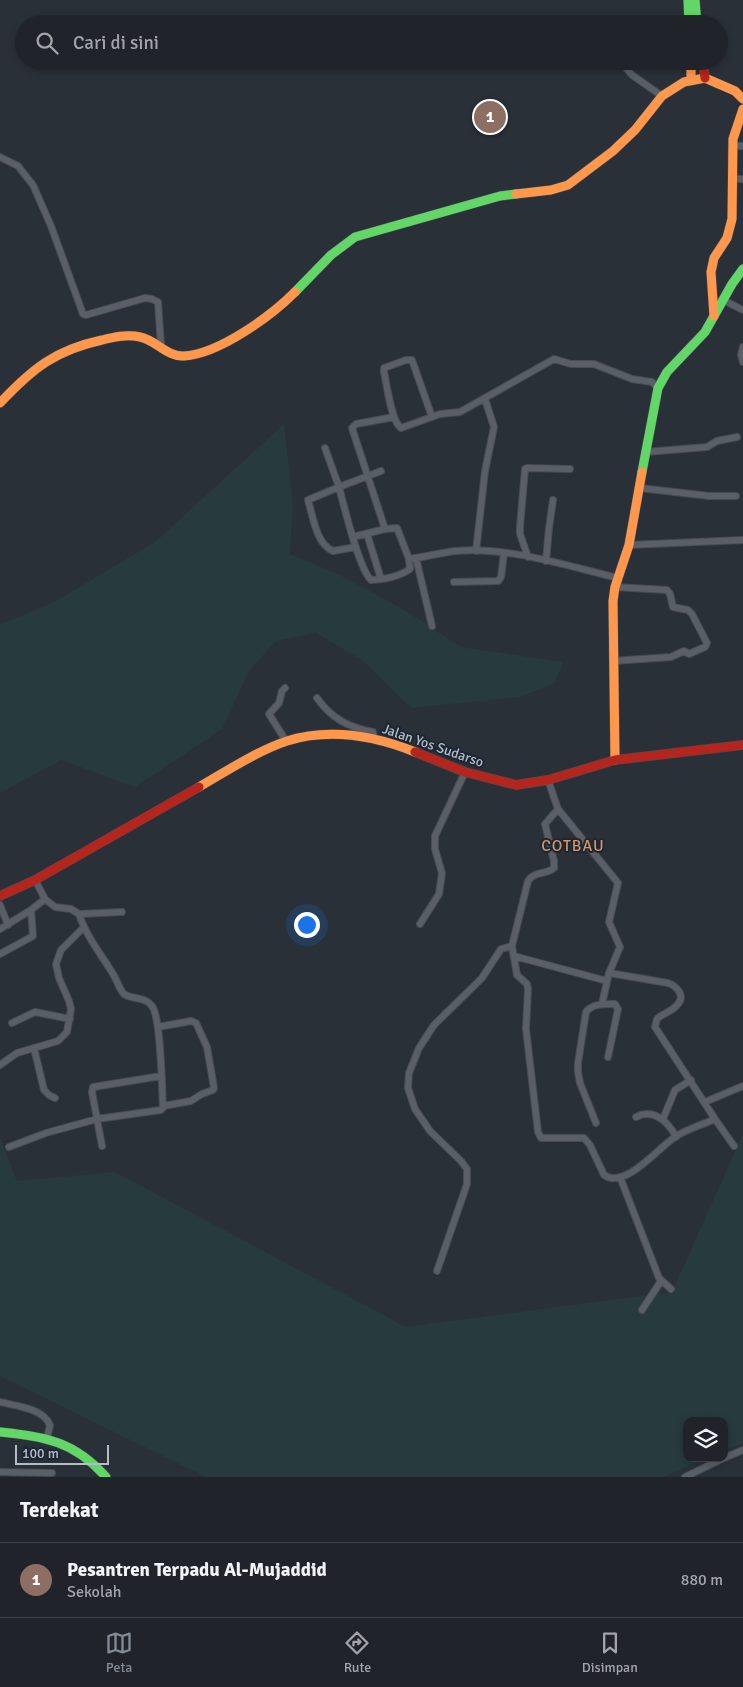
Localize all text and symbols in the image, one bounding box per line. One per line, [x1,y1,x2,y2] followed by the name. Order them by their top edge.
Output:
[15,15,728,70] search box
[33,29,61,57] icon: search
[73,31,159,55] text: Cari di sini
[474,98,506,136] pin: 1
[380,720,486,771] street label: Jalan Yos Sudarso
[541,836,605,856] district label: COTBAU
[294,912,320,938] your location
[683,1417,728,1462] map controls
[683,1417,728,1462] button: layers
[15,1442,109,1465] scale bar
[22,1445,59,1462] text: 100 m
[20,1497,99,1523] text: Terdekat
[67,1558,327,1582] text: Pesantren Terpadu Al-Mujaddid
[32,1570,40,1590] text: 1
[681,1570,723,1590] text: 880 m
[67,1582,121,1602] text: Sekolah
[105,1629,133,1676] tab: Peta
[343,1629,371,1676] tab: Rute
[582,1629,638,1676] tab: Disimpan

